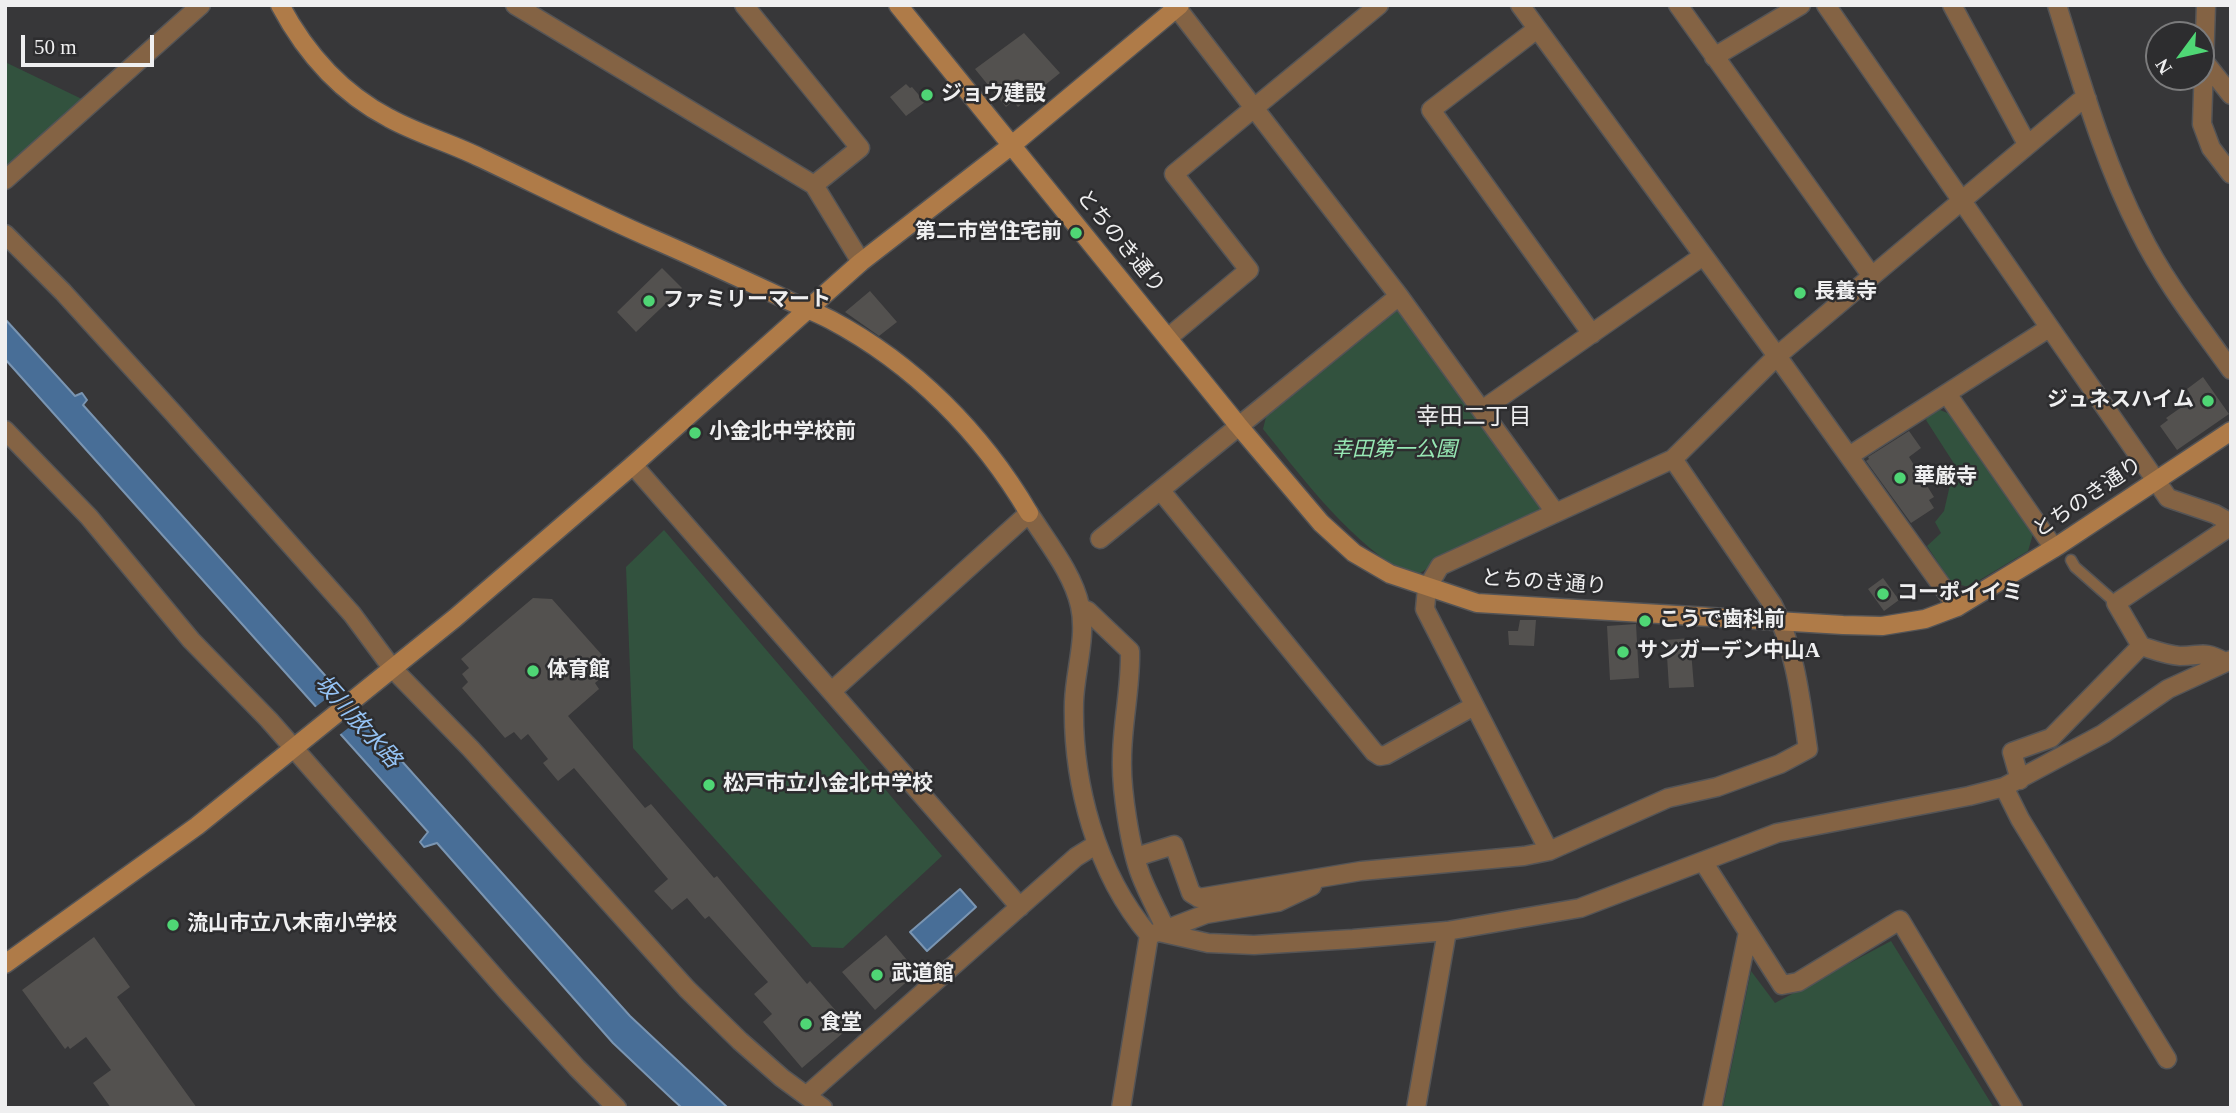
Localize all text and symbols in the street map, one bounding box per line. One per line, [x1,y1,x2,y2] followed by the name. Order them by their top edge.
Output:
[24,21,158,65] scale bar
[2145,21,2215,91] north arrow
[34,35,77,59] text: 50 m
[2151,55,2176,78] text: N
[941,82,1046,108] place label: ジョウ建設
[919,87,935,103] marker: ジョウ建設
[1071,185,1169,299] street label: とちのき通り
[915,220,1062,246] place label: 第二市営住宅前
[1068,225,1084,241] marker: 第二市営住宅前
[1814,280,1877,306] place label: 長養寺
[1792,285,1808,301] marker: 長養寺
[663,288,831,314] place label: ファミリーマート
[641,293,657,309] marker: ファミリーマート
[2047,388,2194,414] place label: ジュネスハイム
[2200,393,2216,409] marker: ジュネスハイム
[1417,404,1531,432] district label: 幸田二丁目
[709,420,856,446] place label: 小金北中学校前
[687,425,703,441] marker: 小金北中学校前
[1331,437,1457,463] park label: 幸田第一公園
[2029,452,2147,544] street label: とちのき通り
[1914,465,1977,491] place label: 華厳寺
[1892,470,1908,486] marker: 華厳寺
[1480,566,1608,600] street label: とちのき通り
[1897,581,2023,607] place label: コーポイイミ
[1875,586,1891,602] marker: コーポイイミ
[1659,608,1785,634] place label: こうで歯科前
[1637,613,1653,629] marker: こうで歯科前
[1637,639,1820,665] place label: サンガーデン中山A
[1615,644,1631,660] marker: サンガーデン中山A
[547,658,610,684] place label: 体育館
[525,663,541,679] marker: 体育館
[308,670,406,774] water label: 坂川放水路
[723,772,933,798] place label: 松戸市立小金北中学校
[701,777,717,793] marker: 松戸市立小金北中学校
[187,912,397,938] place label: 流山市立八木南小学校
[165,917,181,933] marker: 流山市立八木南小学校
[891,962,954,988] place label: 武道館
[869,967,885,983] marker: 武道館
[820,1011,862,1037] place label: 食堂
[798,1016,814,1032] marker: 食堂

